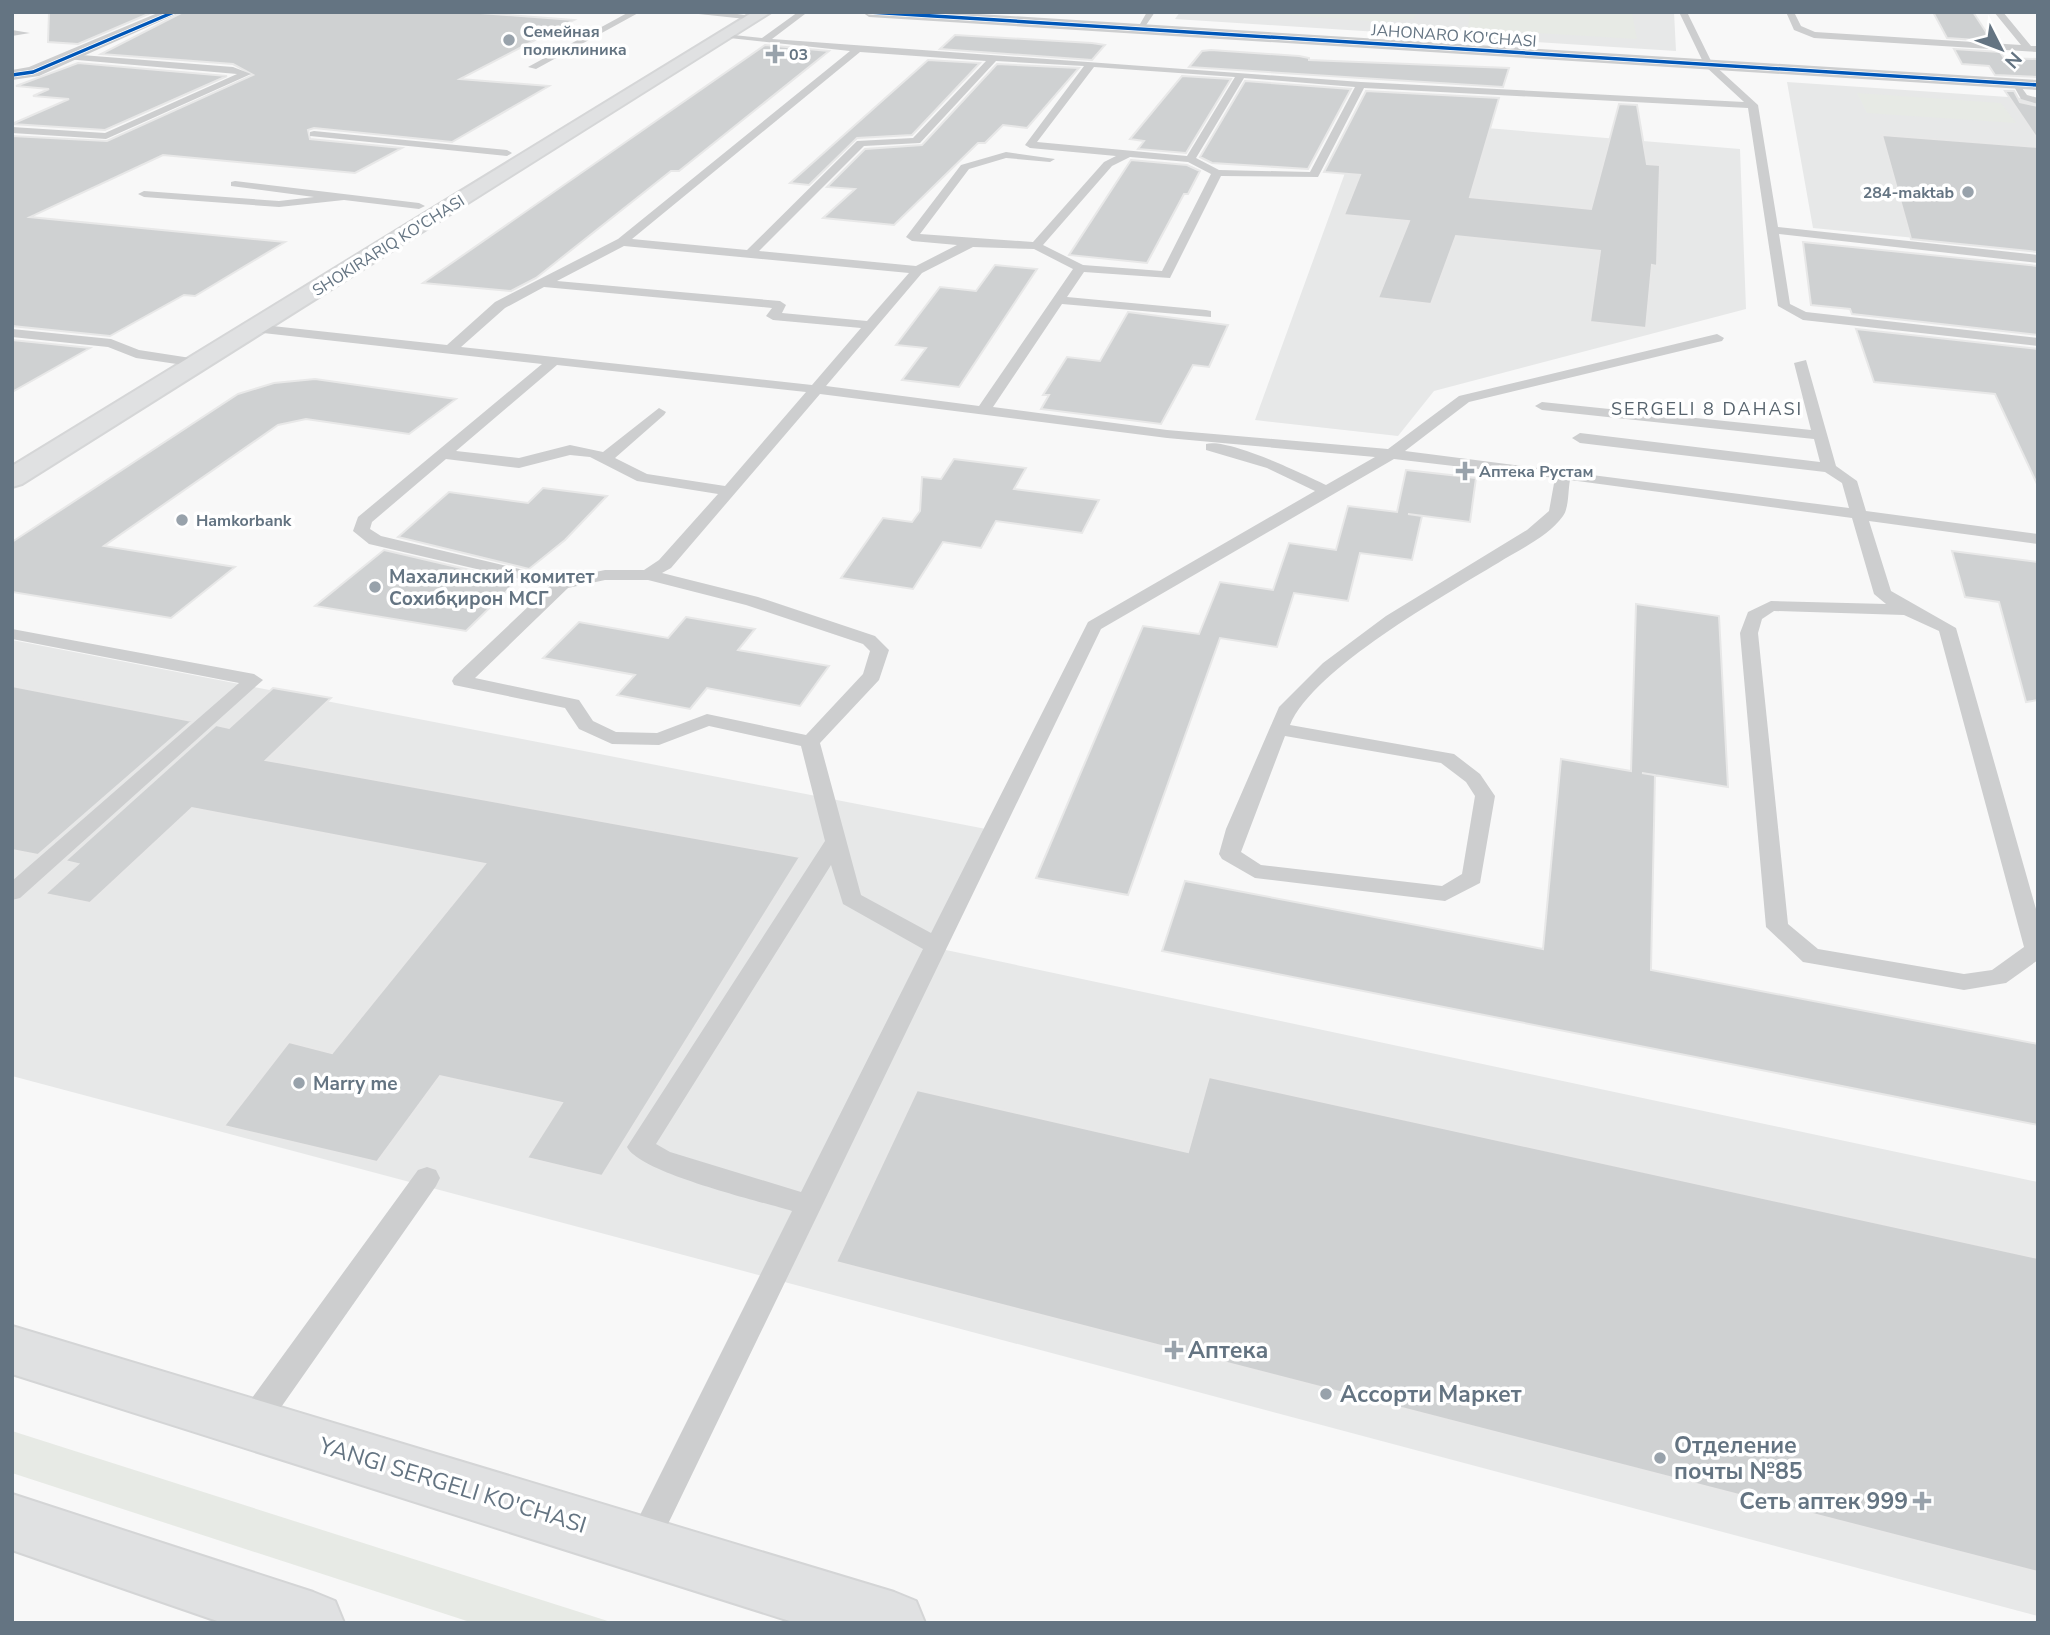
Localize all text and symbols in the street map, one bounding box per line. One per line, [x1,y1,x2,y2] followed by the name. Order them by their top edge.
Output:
[1966,14,2036,84] north arrow
[1370,19,1537,53] street label: JAHONARO KO'CHASI
[523,21,627,61] place label: Семейная поликлиника
[501,32,517,48] marker: Семейная поликлиника
[789,44,808,66] place label: 03
[767,46,783,62] marker: 03
[1998,46,2027,74] text: N
[1863,182,1954,204] place label: 284-maktab
[1960,184,1976,200] marker: 284-maktab
[308,190,469,302] street label: SHOKIRARIQ KO'CHASI
[1611,397,1803,421] district label: SERGELI 8 DAHASI
[1479,461,1593,483] place label: Аптека Рустам
[1457,463,1473,479] marker: Аптека Рустам
[196,510,292,532] place label: Hamkorbank
[174,512,190,528] marker: Hamkorbank
[389,564,594,612] place label: Махалинский комитет Сохибқирон МСГ
[367,579,383,595] marker: Махалинский комитет Сохибқирон МСГ
[313,1071,397,1097] place label: Marry me
[291,1075,307,1091] marker: Marry me
[1188,1335,1268,1366] place label: Аптека
[1166,1342,1182,1358] marker: Аптека
[1340,1379,1522,1410] place label: Ассорти Маркет
[1318,1386,1334,1402] marker: Ассорти Маркет
[315,1430,590,1541] street label: YANGI SERGELI KO'CHASI
[1674,1430,1803,1487] place label: Отделение почты №85
[1652,1450,1668,1466] marker: Отделение почты №85
[1739,1486,1908,1517] place label: Сеть аптек 999
[1914,1493,1930,1509] marker: Сеть аптек 999

